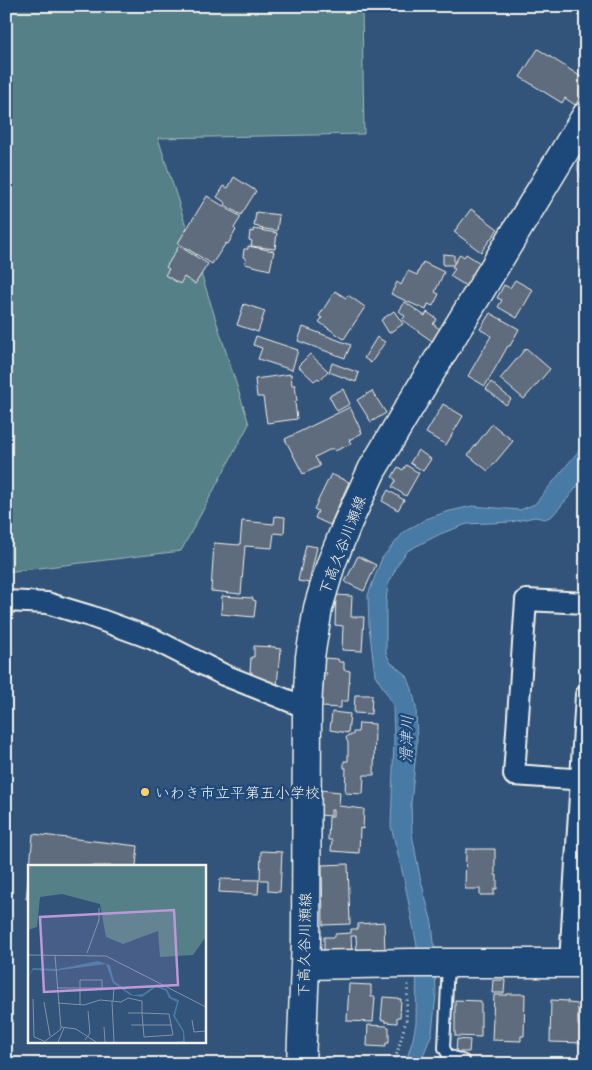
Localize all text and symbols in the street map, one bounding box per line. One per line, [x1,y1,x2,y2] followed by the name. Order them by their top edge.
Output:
[314,493,370,597] street label: 下高久谷川瀬線
[395,715,417,763] water label: 滑津川
[155,783,320,802] place label: いわき市立平第五小学校
[139,786,151,798] marker: いわき市立平第五小学校
[28,865,205,1042] inset map
[294,892,314,998] street label: 下高久谷川瀬線

